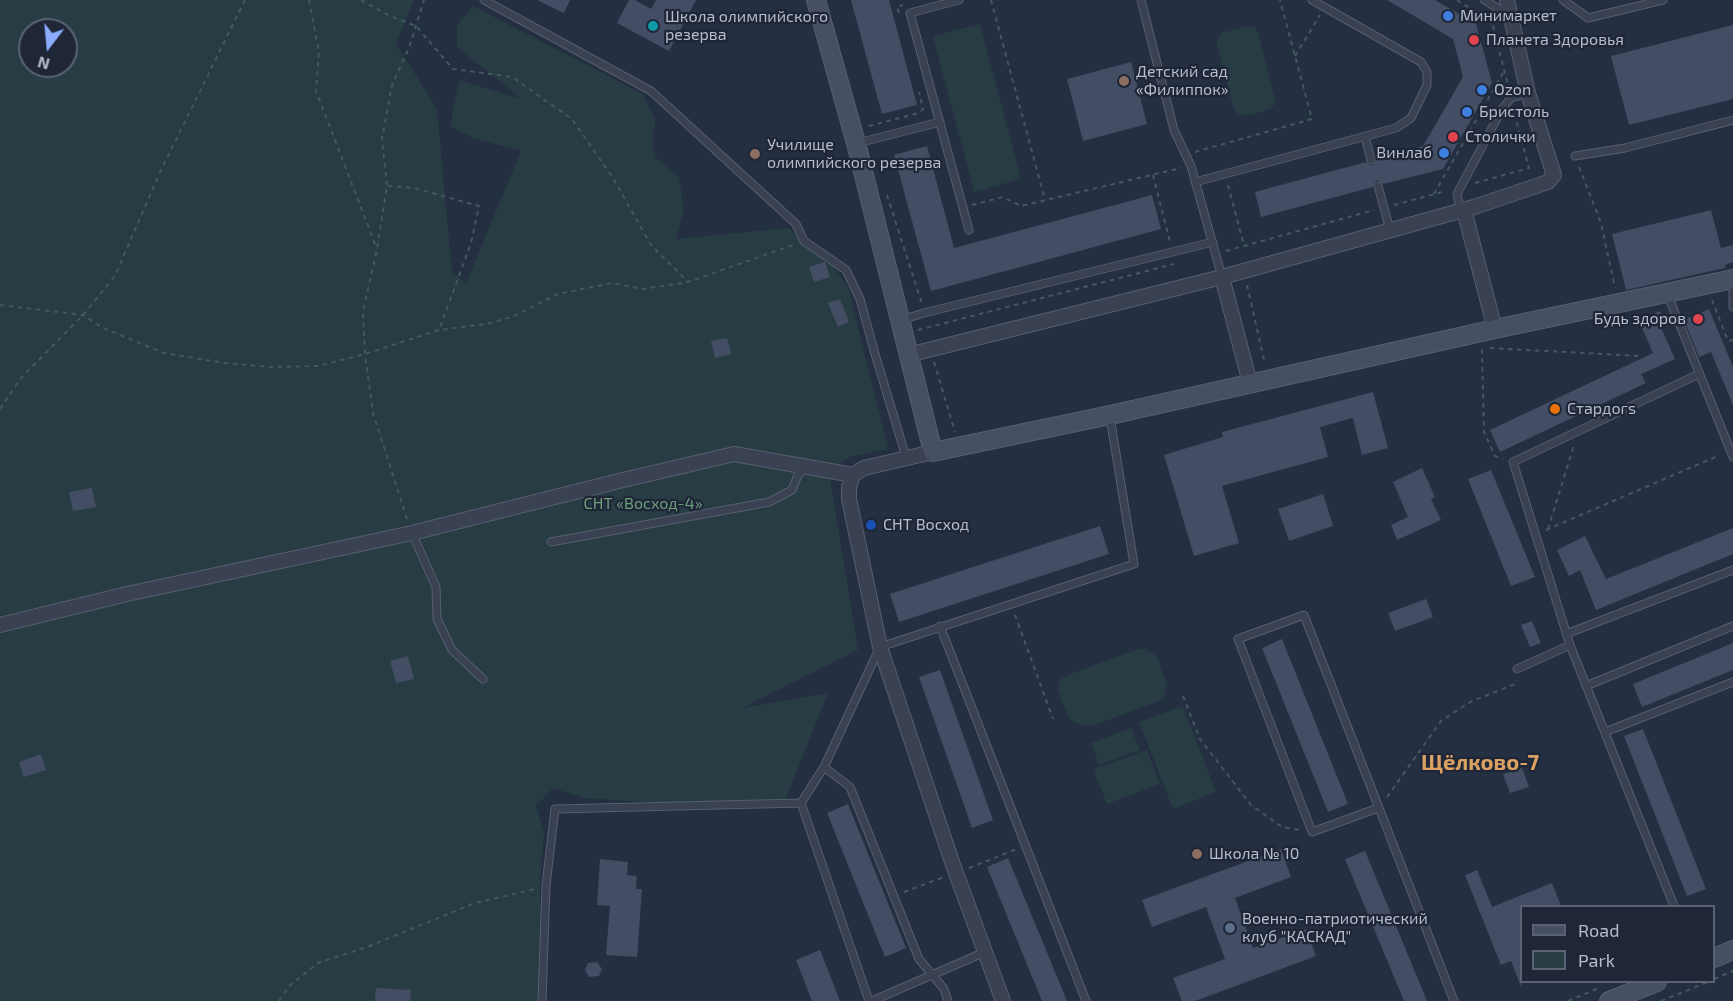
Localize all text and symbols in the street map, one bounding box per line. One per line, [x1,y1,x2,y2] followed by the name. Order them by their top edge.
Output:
[1460,6,1557,26] place label: Минимаркет
[665,7,828,45] place label: Школа олимпийского резерва
[1441,9,1455,23] marker: Минимаркет
[18,18,78,78] north arrow
[646,19,660,33] marker: Школа олимпийского резерва
[1486,30,1624,50] place label: Планета Здоровья
[1467,33,1481,47] marker: Планета Здоровья
[35,53,52,75] text: N
[1136,62,1229,100] place label: Детский сад «Филиппок»
[1117,74,1131,88] marker: Детский сад «Филиппок»
[1494,80,1531,100] place label: Ozon
[1475,83,1489,97] marker: Ozon
[1479,102,1549,122] place label: Бристоль
[1460,105,1474,119] marker: Бристоль
[1465,127,1536,147] place label: Столички
[1446,130,1460,144] marker: Столички
[767,135,941,173] place label: Училище олимпийского резерва
[1376,143,1432,163] place label: Винлаб
[1437,146,1451,160] marker: Винлаб
[748,147,762,161] marker: Училище олимпийского резерва
[1594,309,1686,329] place label: Будь здоров
[1691,312,1705,326] marker: Будь здоров
[1567,399,1636,419] place label: Стардогs
[1548,402,1562,416] marker: Стардогs
[584,494,702,514] park label: СНТ «Восход-4»
[883,515,969,535] place label: СНТ Восход
[864,518,878,532] marker: СНТ Восход
[1421,750,1539,776] district label: Щёлково-7
[1209,844,1299,864] place label: Школа № 10
[1190,847,1204,861] marker: Школа № 10
[1520,905,1715,983] legend
[1242,909,1428,947] place label: Военно-патриотический клуб "КАСКАД"
[1578,919,1619,941] text: Road
[1223,921,1237,935] marker: Военно-патриотический клуб "КАСКАД"
[1578,949,1615,971] text: Park

